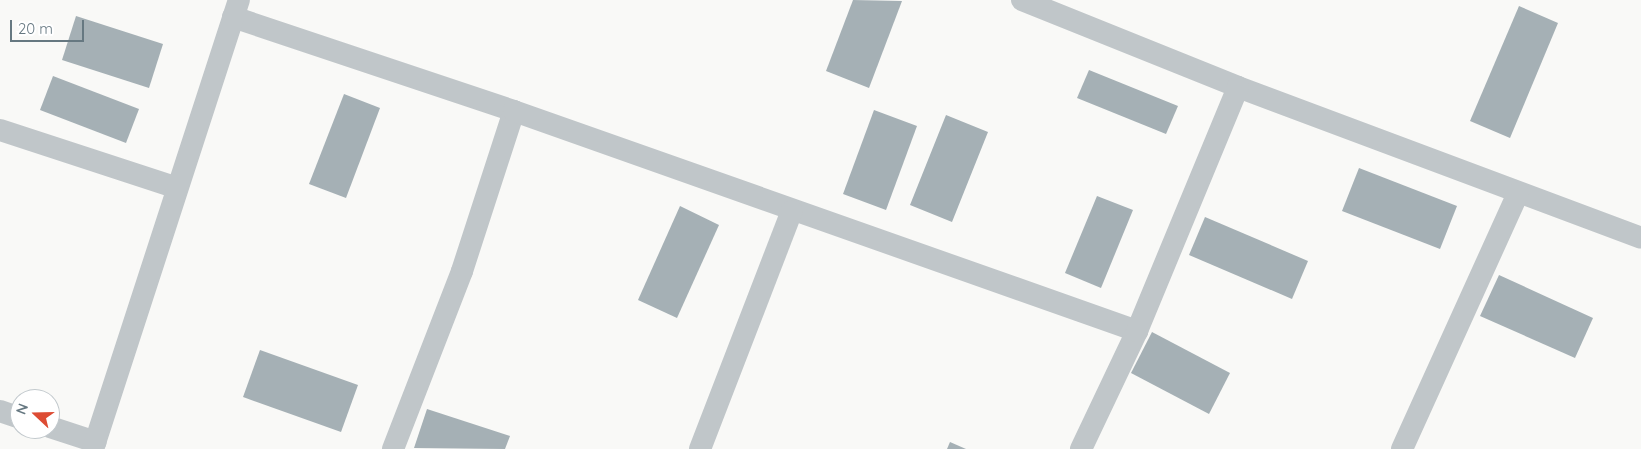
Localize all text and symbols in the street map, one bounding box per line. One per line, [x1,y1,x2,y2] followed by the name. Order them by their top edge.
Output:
[12,10,86,42] scale bar
[18,19,53,38] text: 20 m
[10,389,60,439] north arrow
[12,401,32,417] text: N

